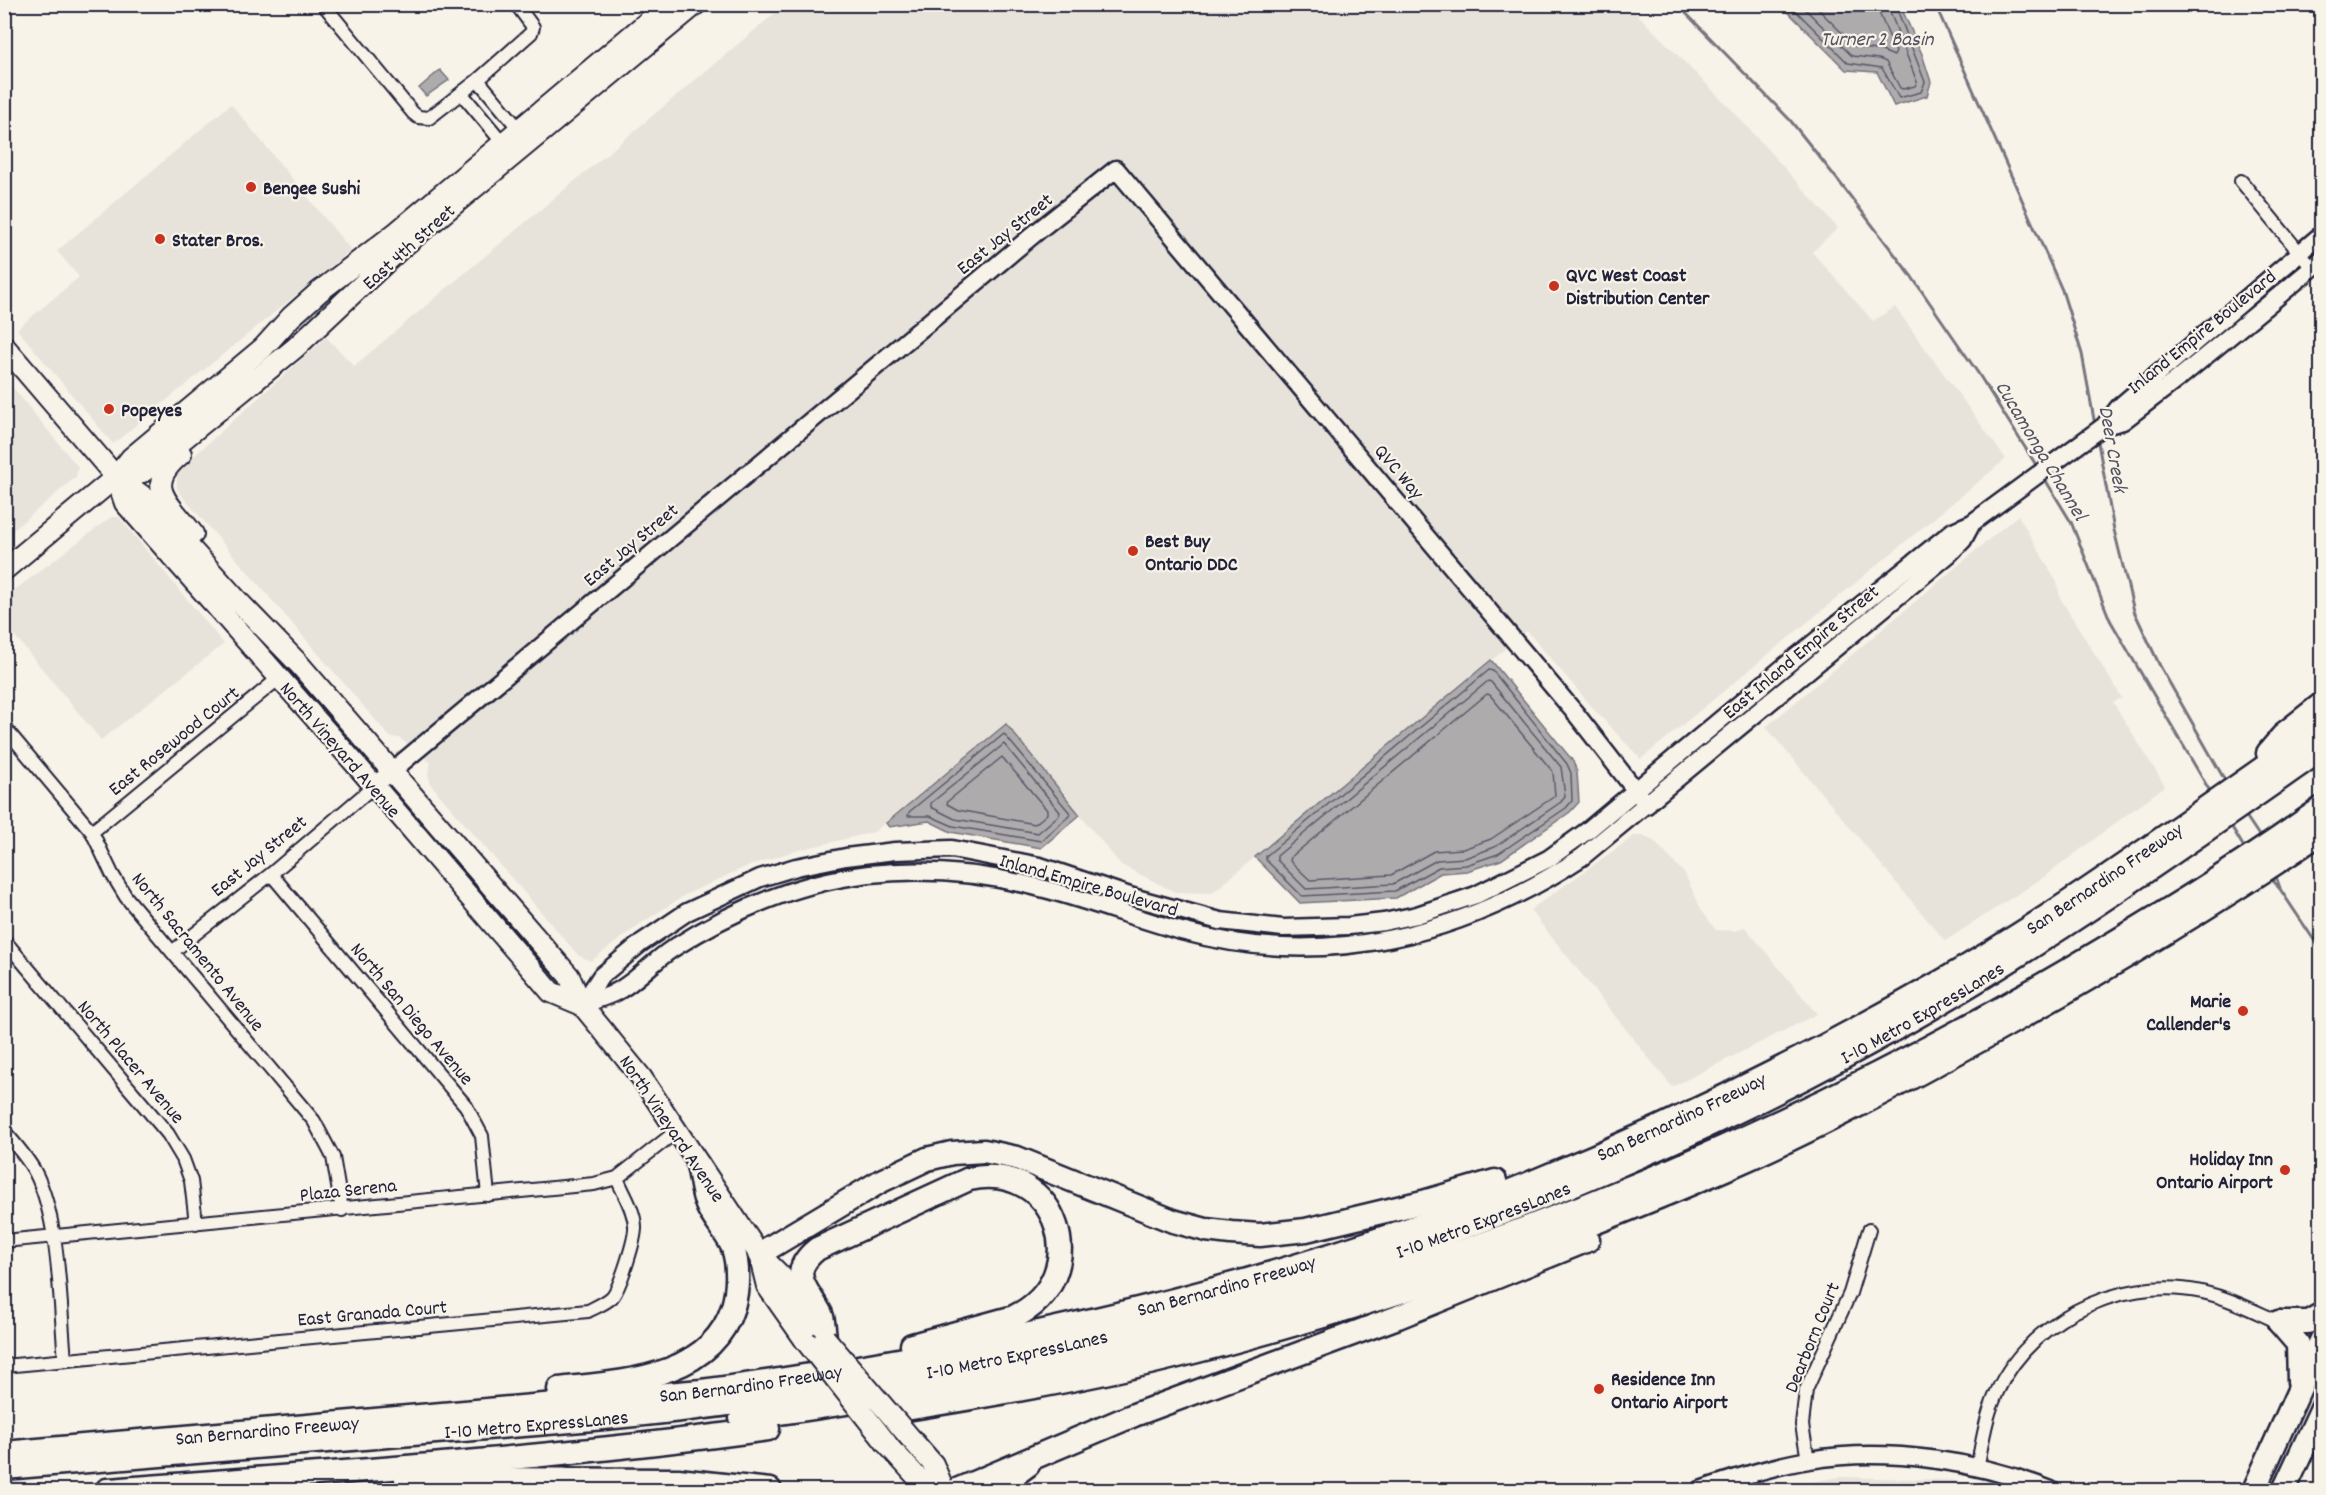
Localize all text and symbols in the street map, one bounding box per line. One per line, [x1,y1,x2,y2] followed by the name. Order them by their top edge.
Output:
[1821,26,1935,56] water label: Turner 2 Basin
[263,176,360,204] place label: Bengee Sushi
[244,180,258,194] marker: Bengee Sushi
[952,188,1060,283] street label: East Jay Street
[357,199,463,298] street label: East 4th Street
[172,228,263,256] place label: Stater Bros.
[153,232,167,246] marker: Stater Bros.
[1566,263,1710,314] place label: QVC West Coast Distribution Center
[2122,264,2283,402] street label: Inland Empire Boulevard
[1547,279,1561,293] marker: QVC West Coast Distribution Center
[1986,376,2094,529] water label: Cucamonga Channel
[121,398,182,426] place label: Popeyes
[102,402,116,416] marker: Popeyes
[2089,404,2134,497] water label: Deer Creek
[1366,439,1430,507] street label: QVC Way
[578,498,686,595] street label: East Jay Street
[1145,529,1238,580] place label: Best Buy Ontario DDC
[1126,544,1140,558] marker: Best Buy Ontario DDC
[1718,579,1886,727] street label: East Inland Empire Street
[272,677,406,825] street label: North Vineyard Avenue
[103,681,246,804] street label: East Rosewood Court
[206,810,314,905] street label: East Jay Street
[2022,817,2190,943] street label: San Bernardino Freeway
[996,848,1181,926] street label: Inland Empire Boulevard
[124,867,270,1039] street label: North Sacramento Avenue
[342,937,479,1093] street label: North San Diego Avenue
[1837,956,2011,1073] street label: I-10 Metro ExpressLanes
[2146,989,2231,1040] place label: Marie Callender's
[69,995,190,1131] street label: North Placer Avenue
[2236,1004,2250,1018] marker: Marie Callender's
[611,1050,730,1209] street label: North Vineyard Avenue
[1593,1067,1773,1170] street label: San Bernardino Freeway
[2156,1147,2274,1198] place label: Holiday Inn Ontario Airport
[2278,1163,2292,1177] marker: Holiday Inn Ontario Airport
[298,1173,399,1211] street label: Plaza Serena
[1393,1176,1576,1268] street label: I-10 Metro ExpressLanes
[1135,1249,1321,1326] street label: San Bernardino Freeway
[1779,1279,1849,1398] street label: Dearborn Court
[296,1295,448,1335] street label: East Granada Court
[924,1324,1111,1389] street label: I-10 Metro ExpressLanes
[658,1359,845,1412] street label: San Bernardino Freeway
[1611,1367,1729,1418] place label: Residence Inn Ontario Airport
[1592,1382,1606,1396] marker: Residence Inn Ontario Airport
[443,1405,630,1448] street label: I-10 Metro ExpressLanes
[174,1410,361,1455] street label: San Bernardino Freeway

